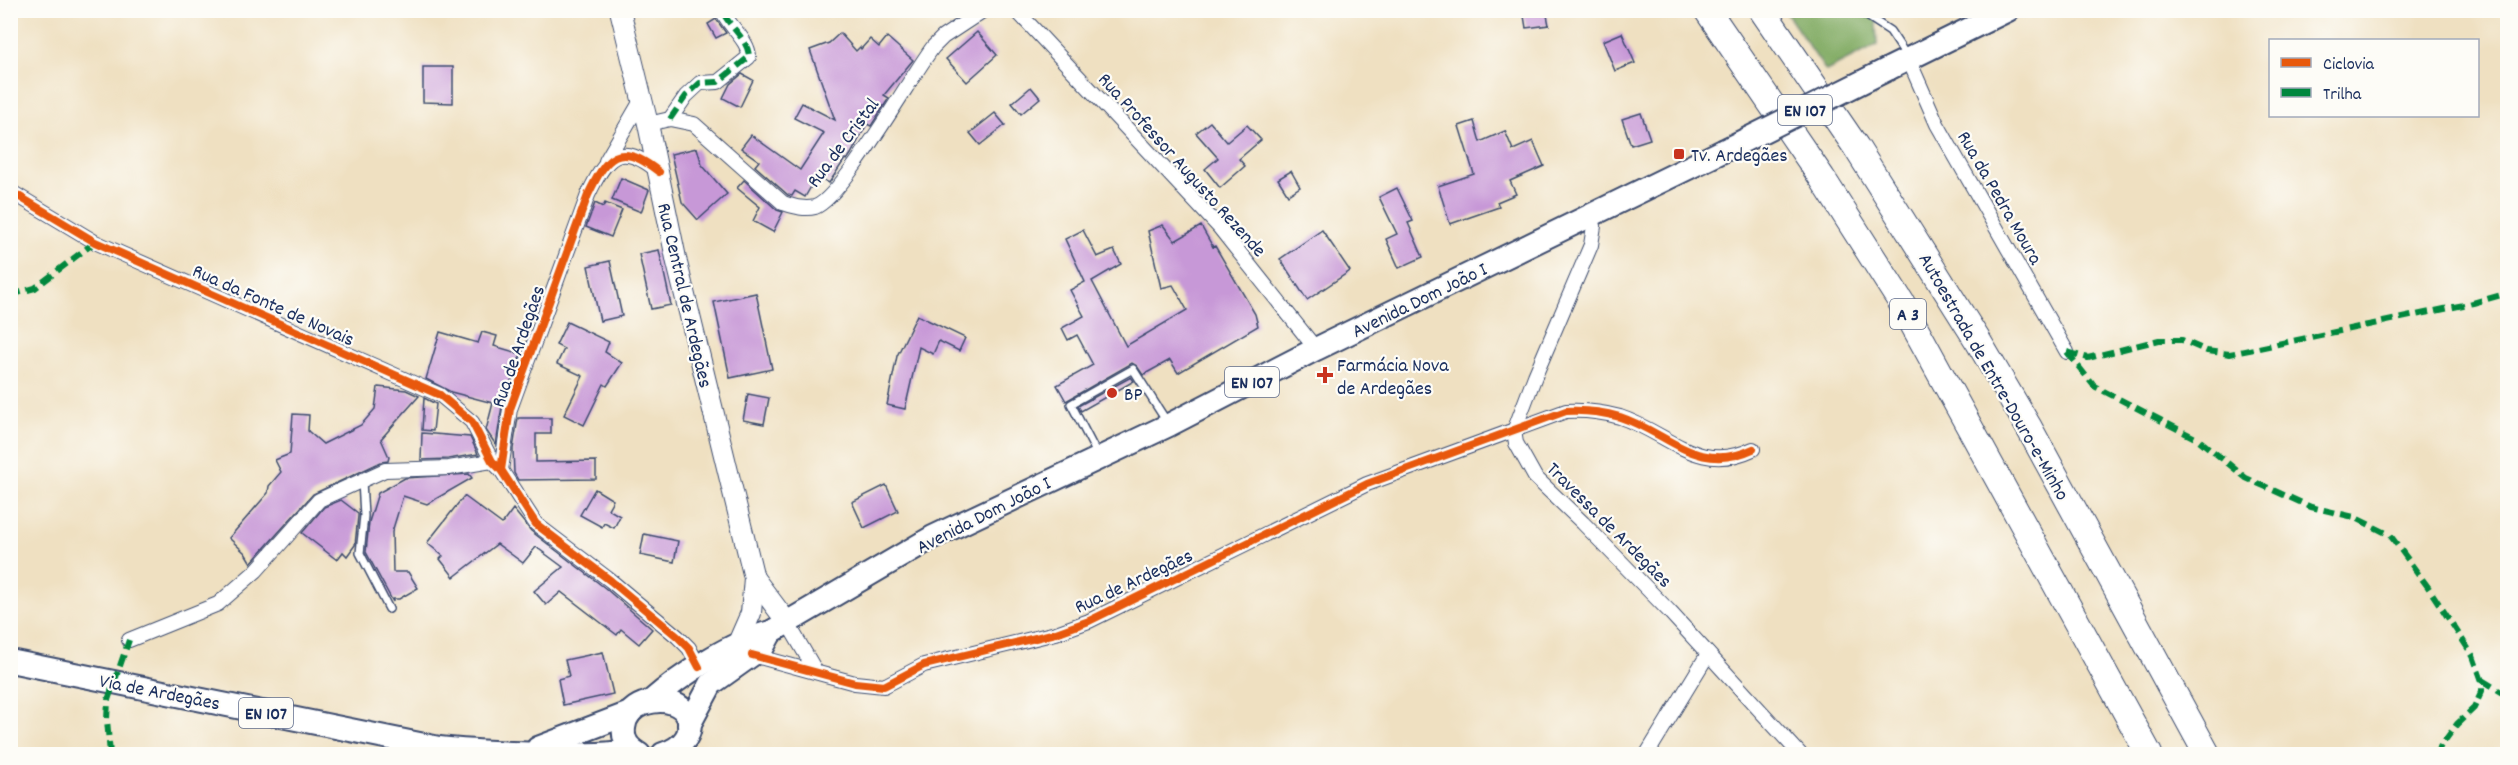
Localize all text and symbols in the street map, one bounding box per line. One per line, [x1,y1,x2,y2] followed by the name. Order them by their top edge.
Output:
[2269,39,2479,117] legend
[2323,53,2375,78] text: Ciclovia
[1090,68,1272,265] street label: Rua Professor Augusto Rezende
[2323,83,2362,108] text: Trilha
[801,93,888,195] street label: Rua de Cristal
[1778,95,1832,125] road number: EN 107
[1949,126,2048,271] street label: Rua da Pedra Moura
[1691,143,1788,171] place label: Tv. Ardegães
[1672,147,1686,161] marker: Tv. Ardegães
[648,200,718,391] street label: Rua Central de Ardegães
[1910,249,2075,506] street label: Autoestrada de Entre-Douro-e-Minho
[1348,257,1493,347] street label: Avenida Dom João I
[187,258,358,355] street label: Rua da Fonte de Novais
[486,282,554,412] street label: Rua de Ardegães
[1890,299,1926,329] road number: A 3
[1337,353,1449,404] place label: Farmácia Nova de Ardegães
[1225,367,1279,397] road number: EN 107
[1318,368,1332,382] marker: Farmácia Nova de Ardegães
[1124,382,1143,410] place label: BP
[1105,386,1119,400] marker: BP
[1539,457,1677,595] street label: Travessa de Ardegães
[912,471,1057,563] street label: Avenida Dom João I
[1071,543,1198,622] street label: Rua de Ardegães
[97,669,222,719] street label: Via de Ardegães
[239,698,293,728] road number: EN 107

